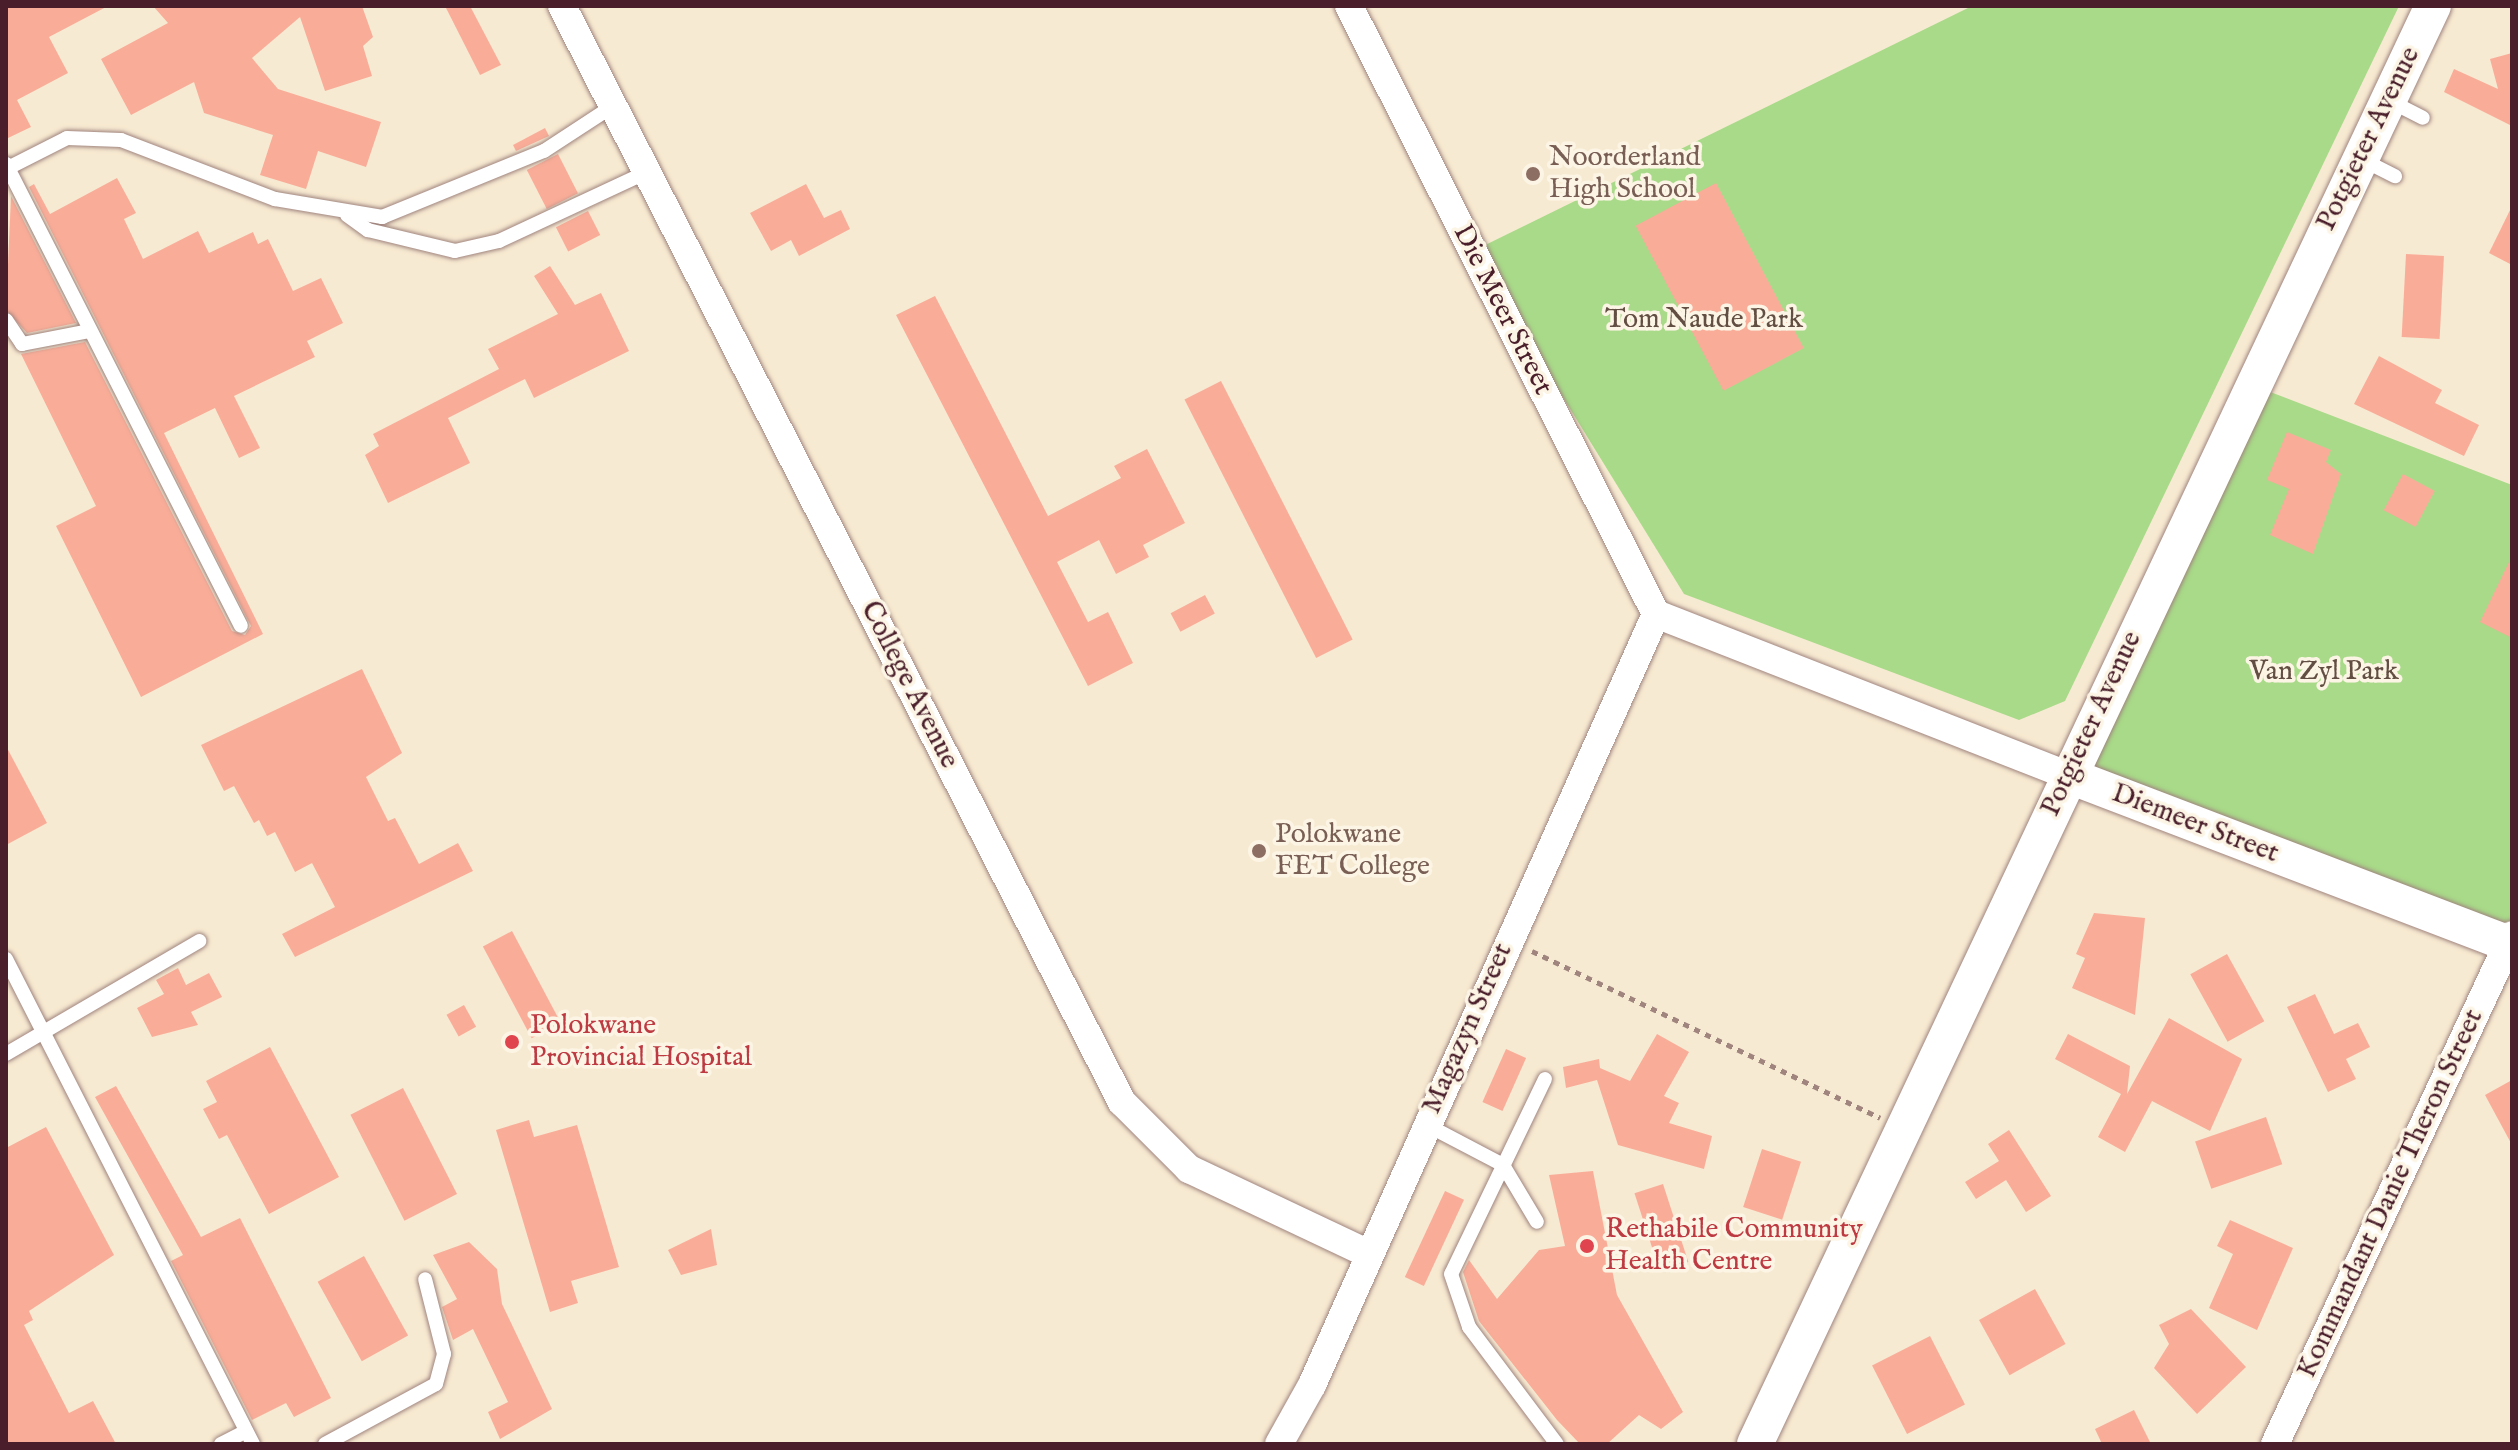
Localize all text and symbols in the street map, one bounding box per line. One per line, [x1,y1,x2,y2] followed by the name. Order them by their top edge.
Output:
[2310,42,2428,236] street label: Potgieter Avenue
[1549,141,1700,207] place label: Noorderland High School
[1524,165,1542,183] marker: Noorderland High School
[1445,219,1559,401] street label: Die Meer Street
[1605,303,1803,337] park label: Tom Naude Park
[853,596,965,774] street label: College Avenue
[2034,626,2150,822] street label: Potgieter Avenue
[2249,655,2399,689] park label: Van Zyl Park
[2107,777,2283,871] street label: Diemeer Street
[1275,818,1430,884] place label: Polokwane FET College
[1250,842,1268,860] marker: Polokwane FET College
[1415,939,1521,1119] street label: Magazyn Street
[2291,1004,2491,1384] street label: Kommandant Danie Theron Street
[530,1009,752,1075] place label: Polokwane Provincial Hospital
[501,1031,523,1053] marker: Polokwane Provincial Hospital
[1605,1213,1863,1279] place label: Rethabile Community Health Centre
[1576,1235,1598,1257] marker: Rethabile Community Health Centre

